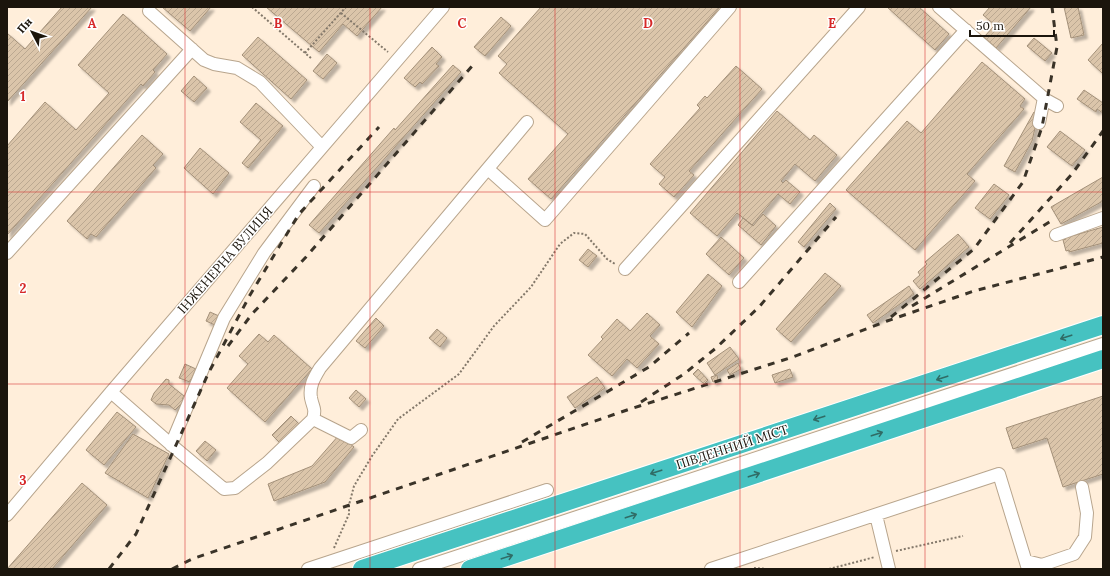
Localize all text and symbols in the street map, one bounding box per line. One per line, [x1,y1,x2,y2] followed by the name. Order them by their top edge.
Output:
[12,12,52,52] north arrow
[970,12,1054,38] scale bar
[14,15,35,36] text: Пн
[88,15,97,32] text: A
[274,15,283,32] text: B
[458,15,467,32] text: C
[643,15,653,32] text: D
[828,15,836,32] text: E
[976,18,1004,33] text: 50 m
[20,88,26,105] text: 1
[174,203,276,317] street label: ІНЖЕНЕРНА ВУЛИЦЯ
[20,280,27,297] text: 2
[1060,334,1073,341] one-way arrow
[936,375,949,382] one-way arrow
[813,415,825,423] one-way arrow
[674,421,791,473] street label: ПІВДЕННИЙ МІСТ
[871,430,884,437] one-way arrow
[649,469,662,476] one-way arrow
[747,471,760,478] one-way arrow
[19,472,27,489] text: 3
[624,512,637,519] one-way arrow
[501,553,514,560] one-way arrow

